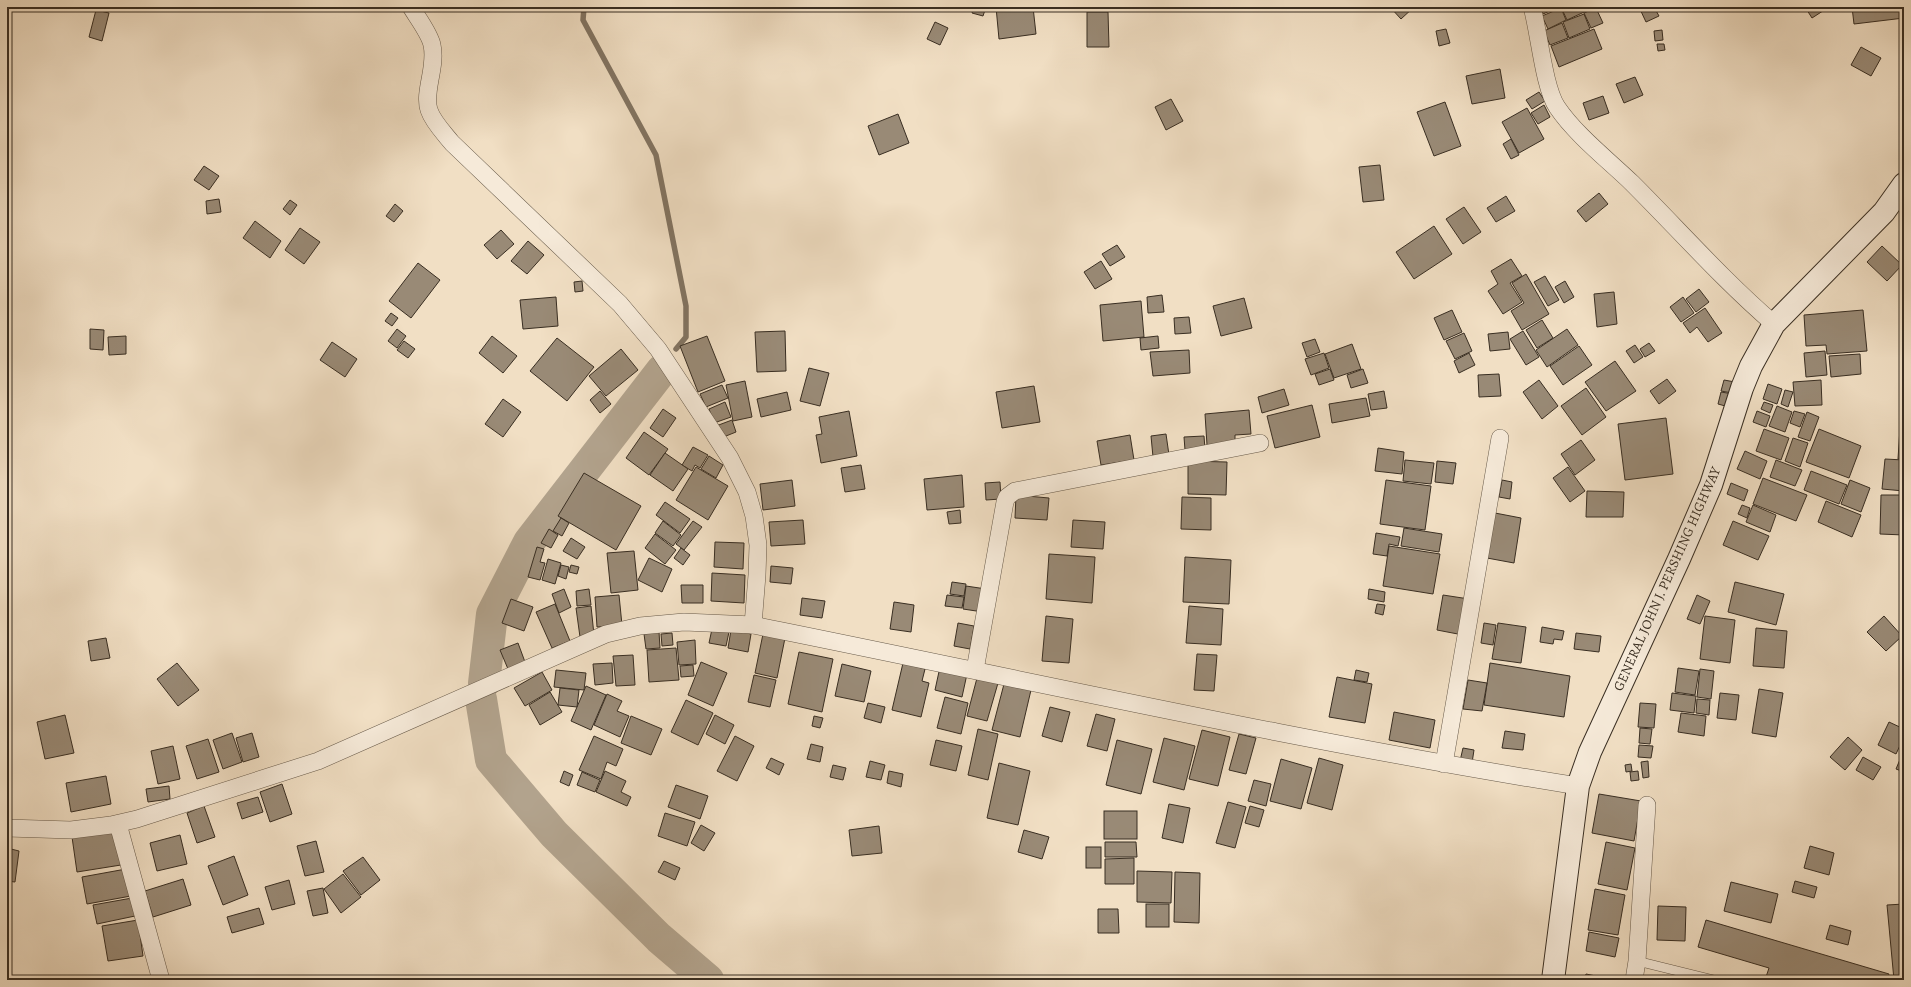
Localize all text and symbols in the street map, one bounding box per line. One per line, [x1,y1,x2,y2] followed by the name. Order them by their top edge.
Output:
[1609,463,1725,694] street label: GENERAL JOHN J. PERSHING HIGHWAY

